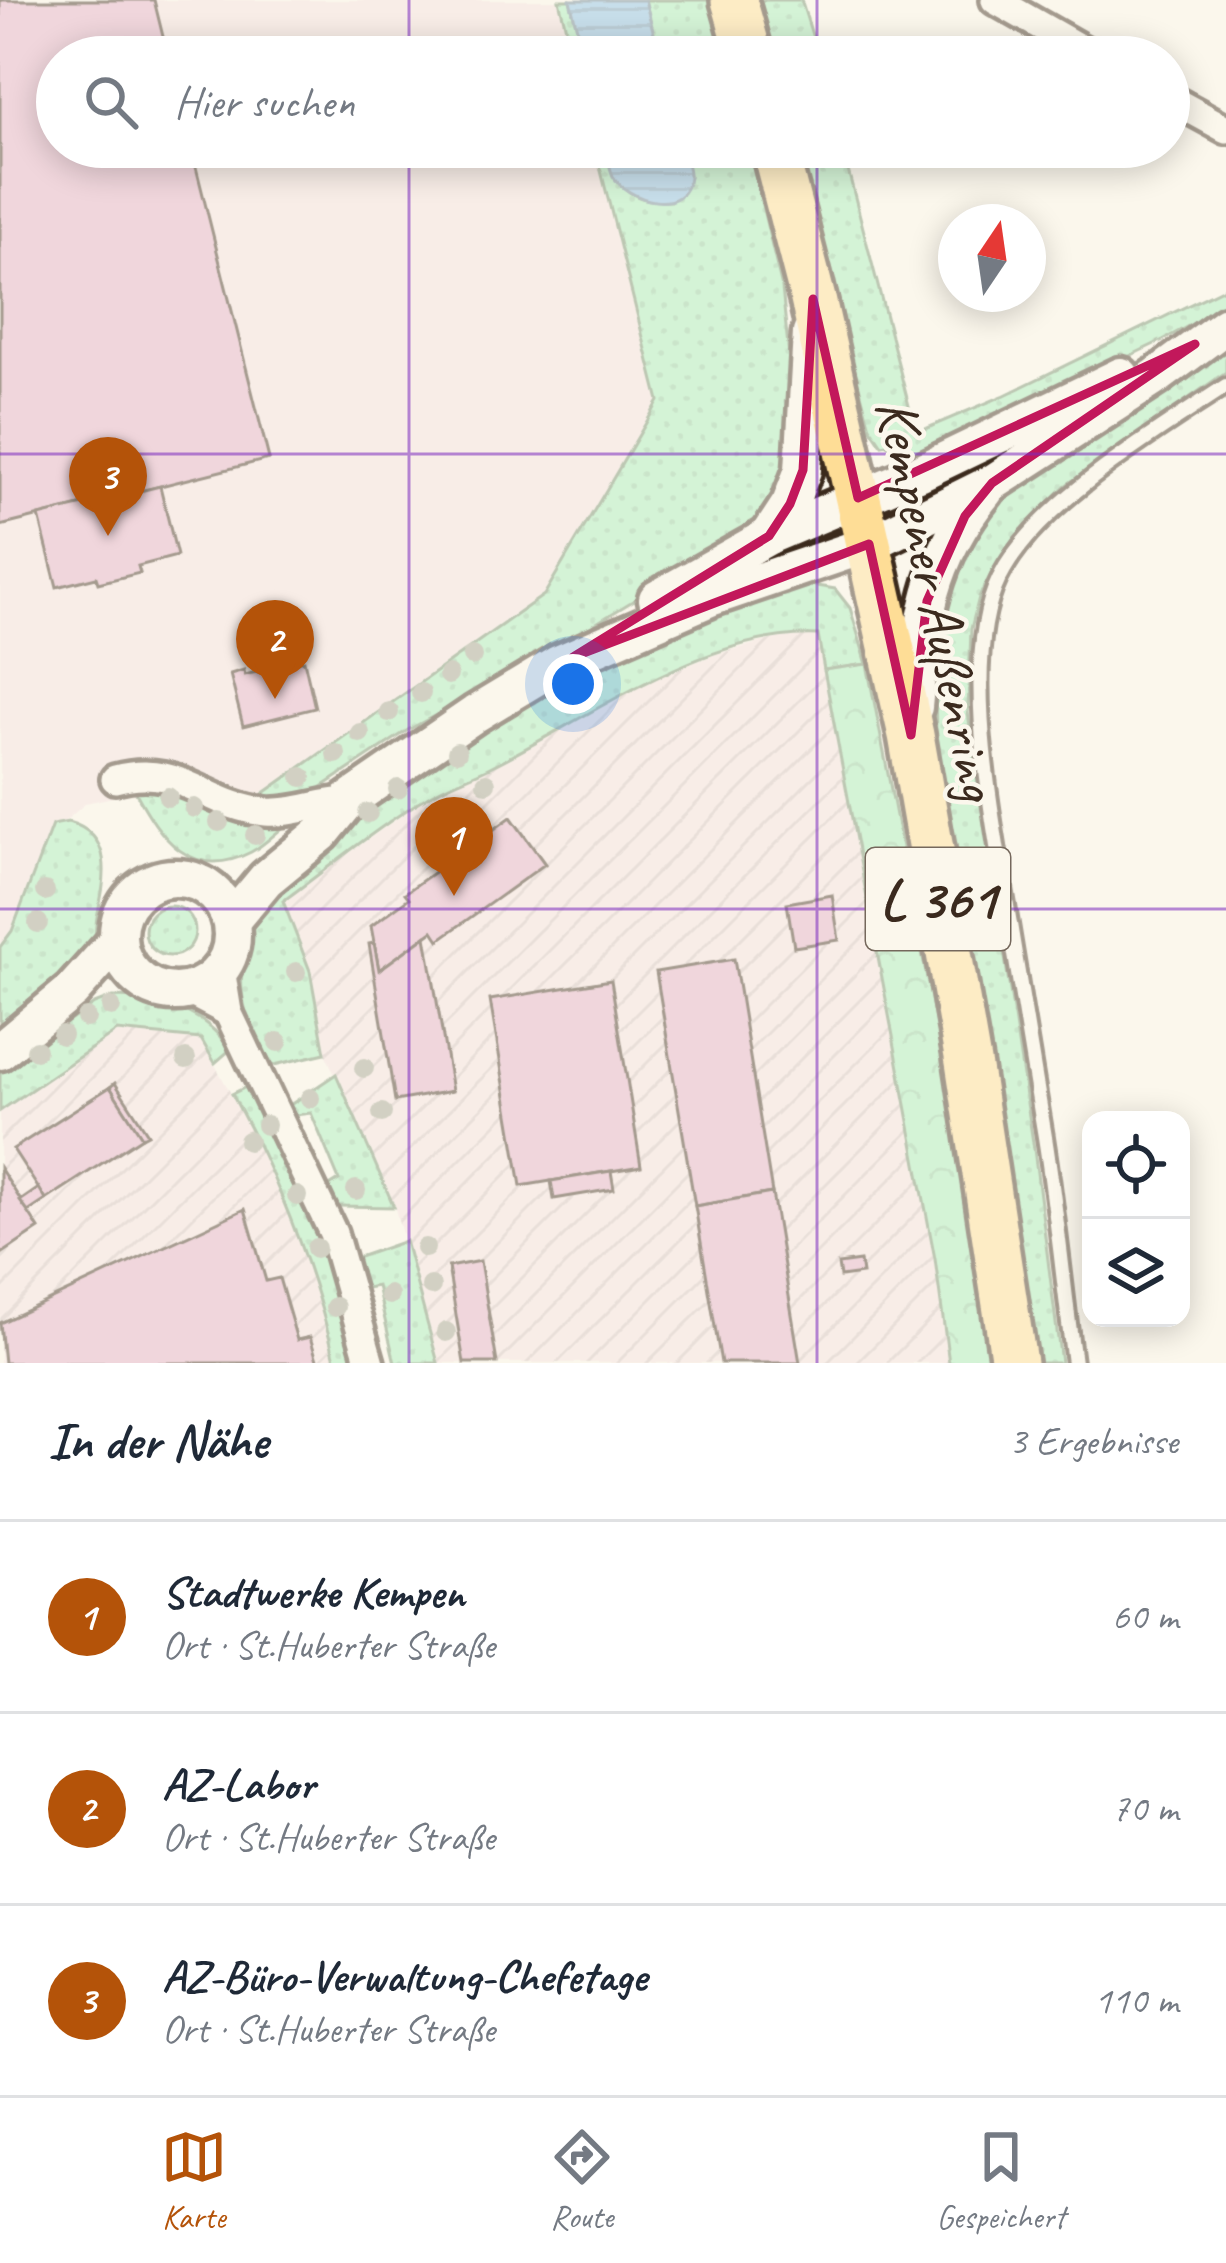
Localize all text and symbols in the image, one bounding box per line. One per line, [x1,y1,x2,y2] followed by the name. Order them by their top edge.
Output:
[36,36,1190,168] search box
[78,69,144,135] icon: search
[174,74,354,131] text: Hier suchen
[938,204,1046,312] north arrow
[858,391,1018,809] street label: Kempener Außenring
[69,437,147,536] pin: 3
[236,600,314,699] pin: 2
[543,654,603,714] your location
[415,797,493,896] pin: 1
[866,848,1010,950] road number: L 361
[1082,1111,1190,1327] map controls
[1082,1111,1190,1219] button: locate
[1082,1219,1190,1327] button: layers
[48,1409,267,1473] text: In der Nähe
[1009,1417,1178,1466] text: 3 Ergebnisse
[162,1564,465,1621] text: Stadtwerke Kempen
[78,1592,96,1641] text: 1
[1112,1592,1178,1641] text: 60 m
[162,1621,495,1670] text: Ort · St.Huberter Straße
[162,1756,314,1813] text: AZ-Labor
[78,1784,96,1833] text: 2
[1112,1784,1178,1833] text: 70 m
[162,1813,495,1862] text: Ort · St.Huberter Straße
[162,1948,646,2005] text: AZ-Büro-Verwaltung-Chefetage
[78,1976,96,2025] text: 3
[1094,1976,1178,2025] text: 110 m
[162,2005,495,2054] text: Ort · St.Huberter Straße
[161,2124,227,2238] tab: Karte
[549,2124,615,2238] tab: Route
[936,2124,1065,2238] tab: Gespeichert

